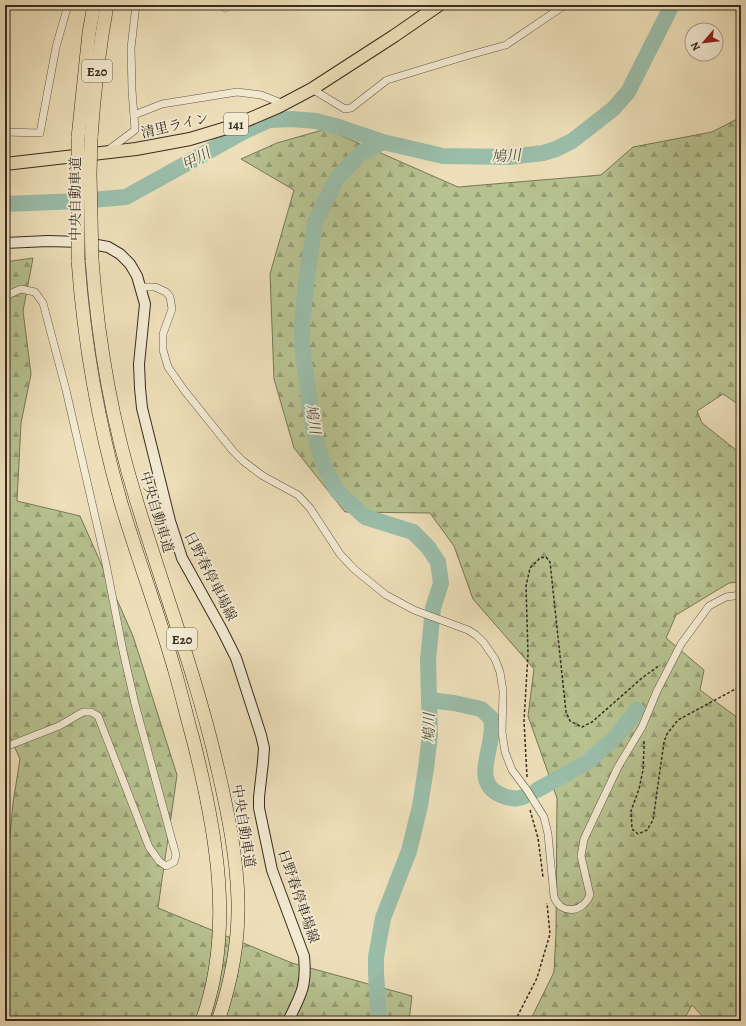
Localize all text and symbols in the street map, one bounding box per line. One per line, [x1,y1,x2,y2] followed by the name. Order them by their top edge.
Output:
[684,22,724,62] north arrow
[687,39,704,54] text: N
[82,60,112,82] road number: E20
[139,108,211,143] street label: 清里ライン
[224,113,248,135] road number: 141
[178,142,216,175] water label: 甲川
[490,145,524,167] water label: 鳩川
[66,157,85,241] street label: 中央自動車道
[301,403,326,437] water label: 鳩川
[135,469,178,555] street label: 中央自動車道
[180,528,241,624] street label: 日野春停車場線
[167,628,197,650] road number: E20
[419,711,439,743] water label: 鳩川
[228,783,259,869] street label: 中央自動車道
[274,847,323,946] street label: 日野春停車場線

